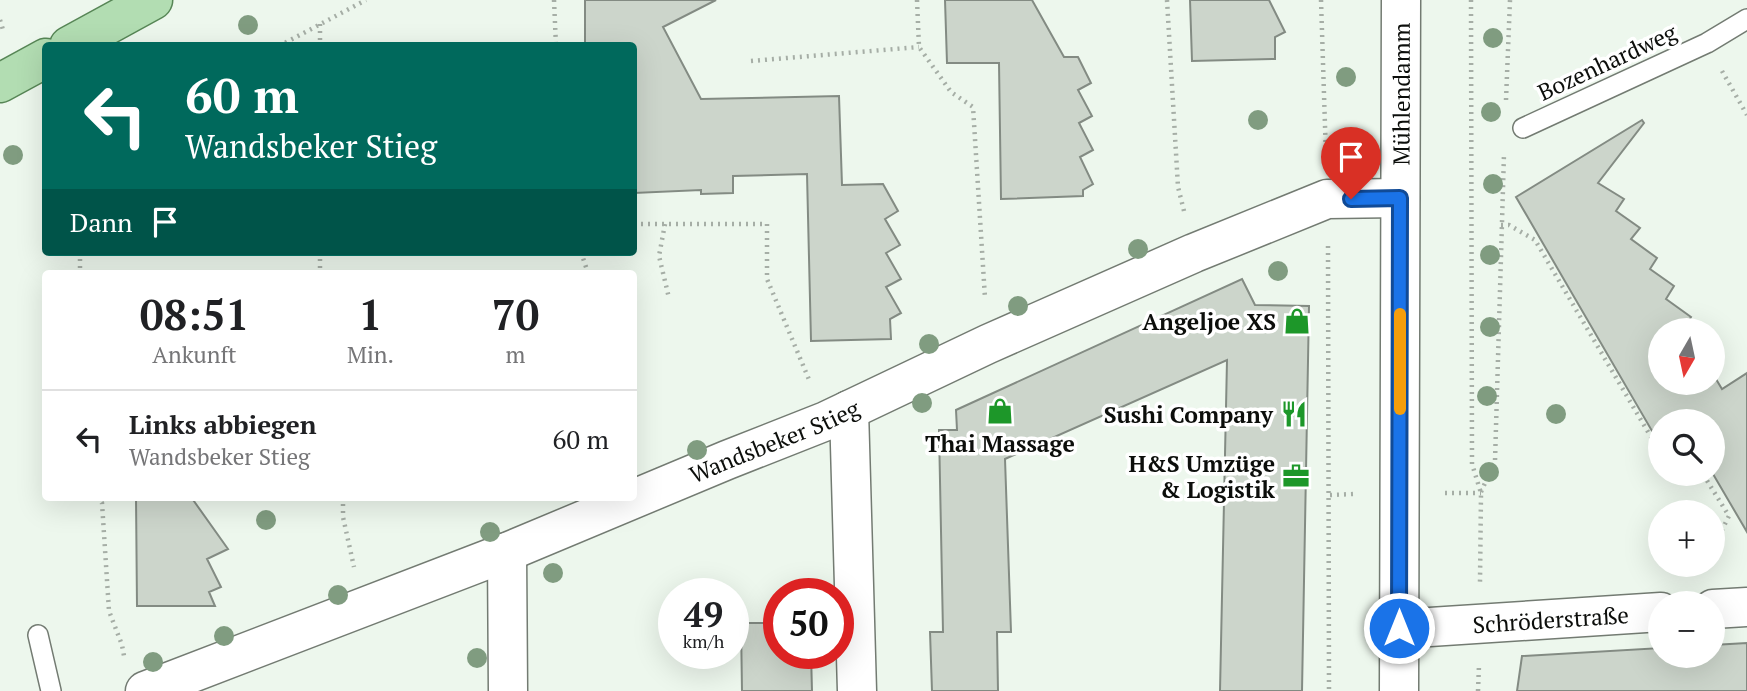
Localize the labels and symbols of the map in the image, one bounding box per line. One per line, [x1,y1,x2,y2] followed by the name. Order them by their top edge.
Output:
[1533,16,1682,108] street label: Bozenhardweg
[1385,22,1416,166] street label: Mühlendamm
[1321,127,1381,199] pin
[1142,306,1276,337] place label: Angeljoe XS
[1282,306,1312,336] shop icon: Angeljoe XS
[1648,318,1726,396] north arrow
[684,392,865,490] street label: Wandsbeker Stieg
[985,396,1015,426] shop icon: Thai Massage
[1104,399,1274,430] place label: Sushi Company
[1279,399,1309,429] restaurant icon: Sushi Company
[925,428,1075,459] place label: Thai Massage
[1128,448,1276,505] place label: H&S Umzüge & Logistik
[1281,461,1311,491] office icon: H&S Umzüge & Logistik
[763,578,854,669] speed limit sign: 50
[1362,591,1436,665] position arrow
[1472,599,1630,640] street label: Schröderstraße

